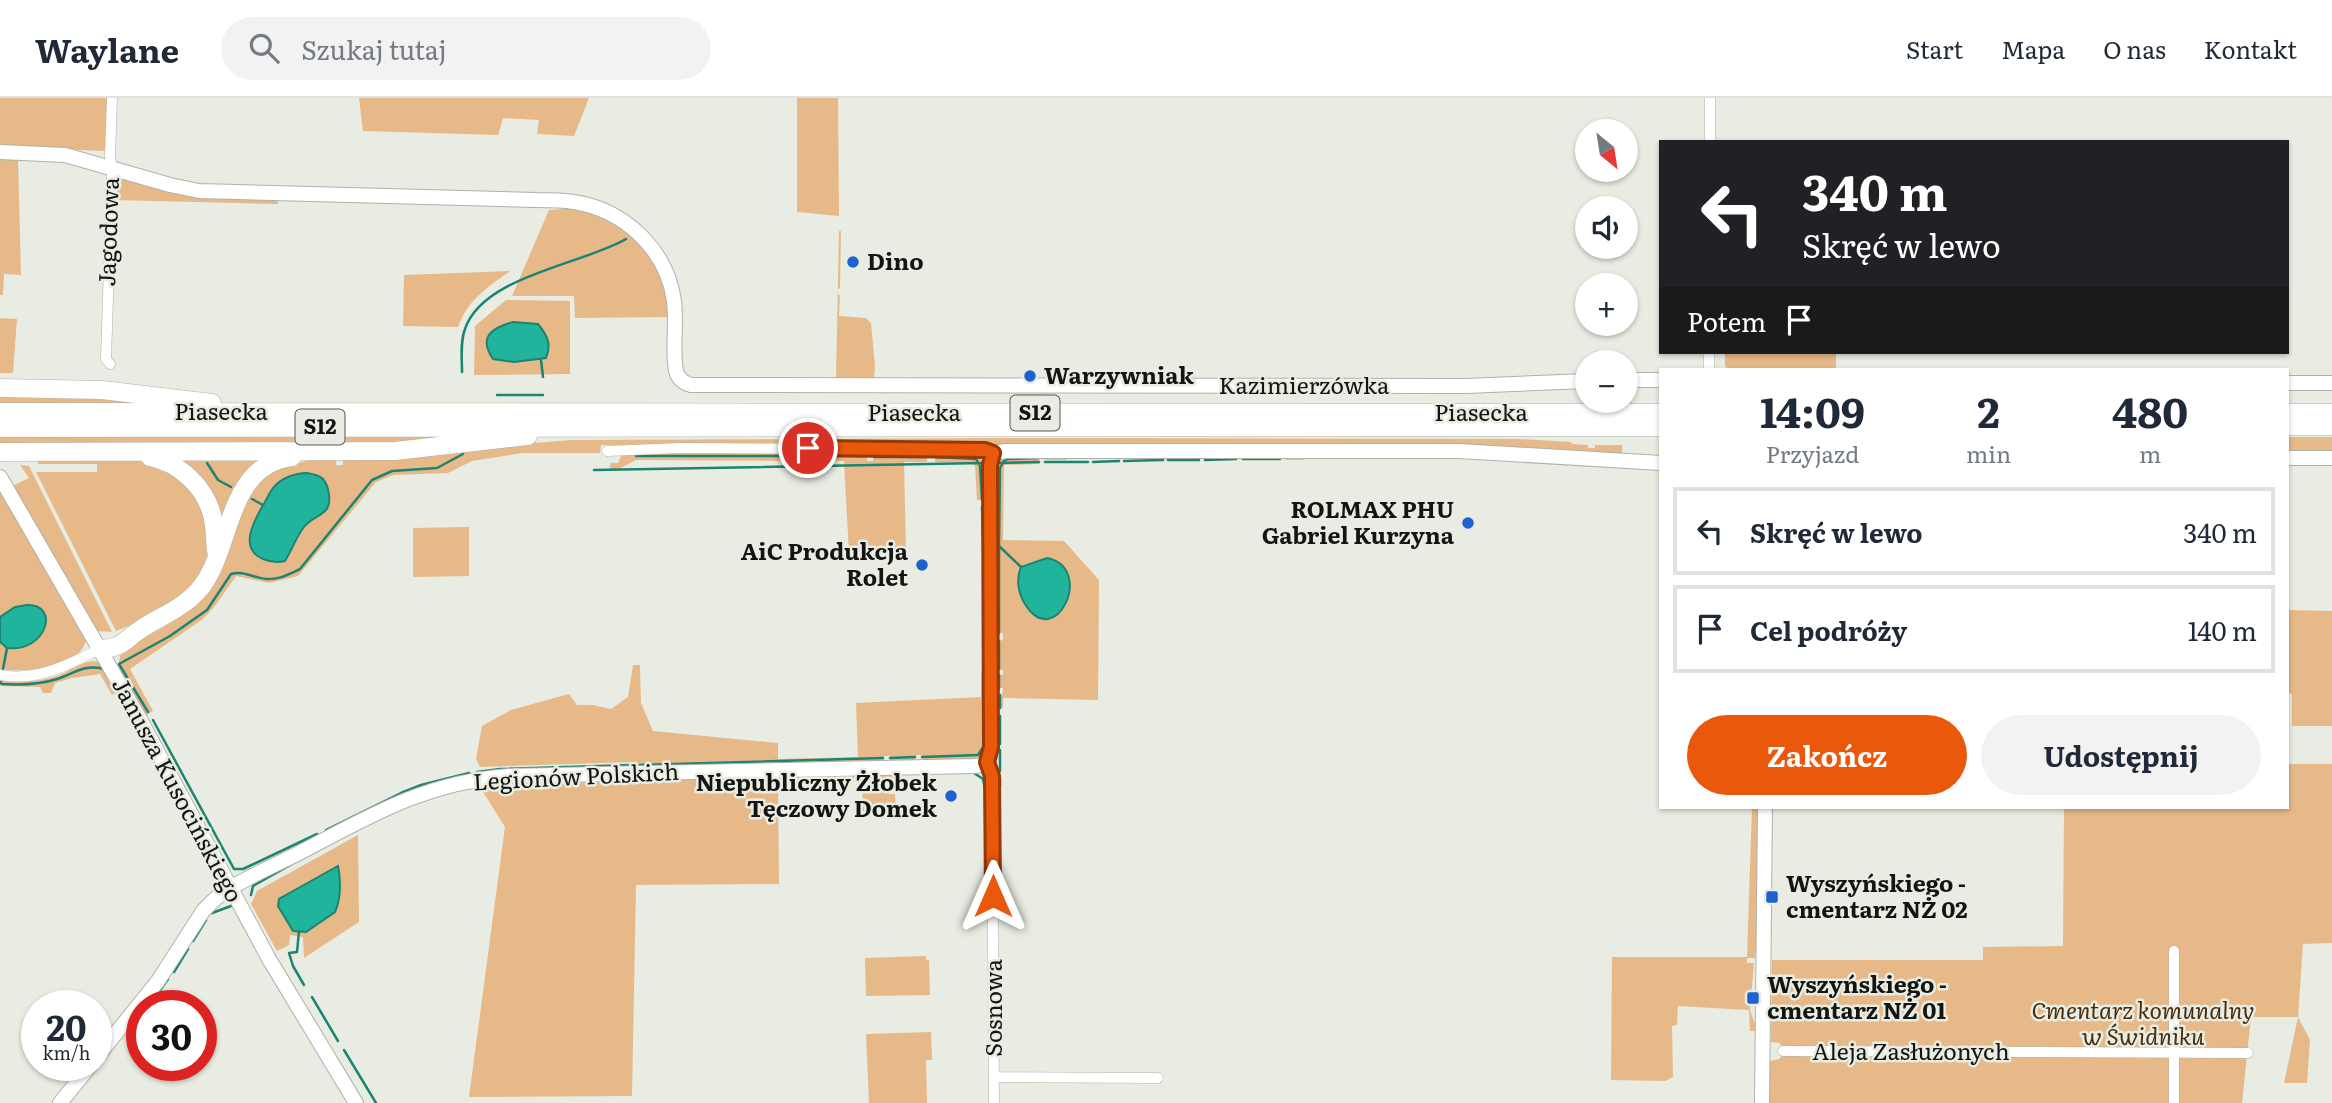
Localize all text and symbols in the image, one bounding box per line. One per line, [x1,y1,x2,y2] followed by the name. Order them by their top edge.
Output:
[221,17,711,80] search box
[35,24,179,73] text: Waylane
[245,29,283,67] icon: search
[301,29,447,68] text: Szukaj tutaj
[1906,31,1963,66] text: Start
[2001,31,2065,66] text: Mapa
[2103,31,2166,66] text: O nas
[2204,31,2297,66] text: Kontakt
[1575,119,1638,182] north arrow
[1575,119,1638,413] map controls
[1802,153,1948,226] text: 340 m
[1687,168,1778,259] icon: left
[88,176,126,287] street label: Jagodowa
[1575,196,1638,259] button: sound
[1802,220,2001,268] text: Skręć w lewo
[867,243,924,277] place label: Dino
[845,254,861,270] marker: Dino
[1575,273,1638,336] button: +
[1687,301,1766,340] text: Potem
[1780,301,1818,339] icon: arrive
[1575,350,1638,413] button: −
[1044,357,1195,391] place label: Warzywniak
[1219,367,1390,401] street label: Kazimierzówka
[1022,368,1038,384] marker: Warzywniak
[1760,379,1865,441] text: 14:09
[1977,379,2000,441] text: 2
[2112,379,2188,441] text: 480
[174,393,268,427] street label: Piasecka
[867,394,961,428] street label: Piasecka
[1434,394,1528,428] street label: Piasecka
[1010,396,1060,430] road number: S12
[296,410,344,444] road number: S12
[778,418,838,478] pin
[789,429,827,467] icon: arrive
[1766,436,1859,470] text: Przyjazd
[1966,436,2011,470] text: min
[2139,436,2161,470] text: m
[1262,491,1455,551] place label: ROLMAX PHU Gabriel Kurzyna
[1691,512,1729,550] icon: left
[1750,512,1923,551] text: Skręć w lewo
[2183,512,2257,551] text: 340 m
[1460,515,1476,531] marker: ROLMAX PHU Gabriel Kurzyna
[741,533,909,593] place label: AiC Produkcja Rolet
[914,557,930,573] marker: AiC Produkcja Rolet
[1691,610,1729,648] icon: arrive
[1750,610,1907,649] text: Cel podróży
[2188,610,2257,649] text: 140 m
[105,670,253,908] street label: Janusza Kusocińskiego
[1687,715,1967,795] button: Zakończ
[1981,715,2261,795] button: Udostępnij
[472,753,680,797] street label: Legionów Polskich
[696,764,938,824] place label: Niepubliczny Żłobek Tęczowy Domek
[943,788,959,804] marker: Niepubliczny Żłobek Tęczowy Domek
[956,859,1030,933] position arrow
[1786,865,1968,925] place label: Wyszyńskiego - cmentarz NŻ 02
[1764,889,1780,905] marker: Wyszyńskiego - cmentarz NŻ 02
[975,959,1009,1057] street label: Sosnowa
[1767,966,1947,1026] place label: Wyszyńskiego - cmentarz NŻ 01
[126,990,217,1081] speed limit sign: 30
[1745,990,1761,1006] marker: Wyszyńskiego - cmentarz NŻ 01
[2032,992,2254,1052] park label: Cmentarz komunalny w Świdniku
[46,1000,87,1052] text: 20
[1812,1033,2010,1067] street label: Aleja Zasłużonych
[43,1039,90,1066] text: km/h

